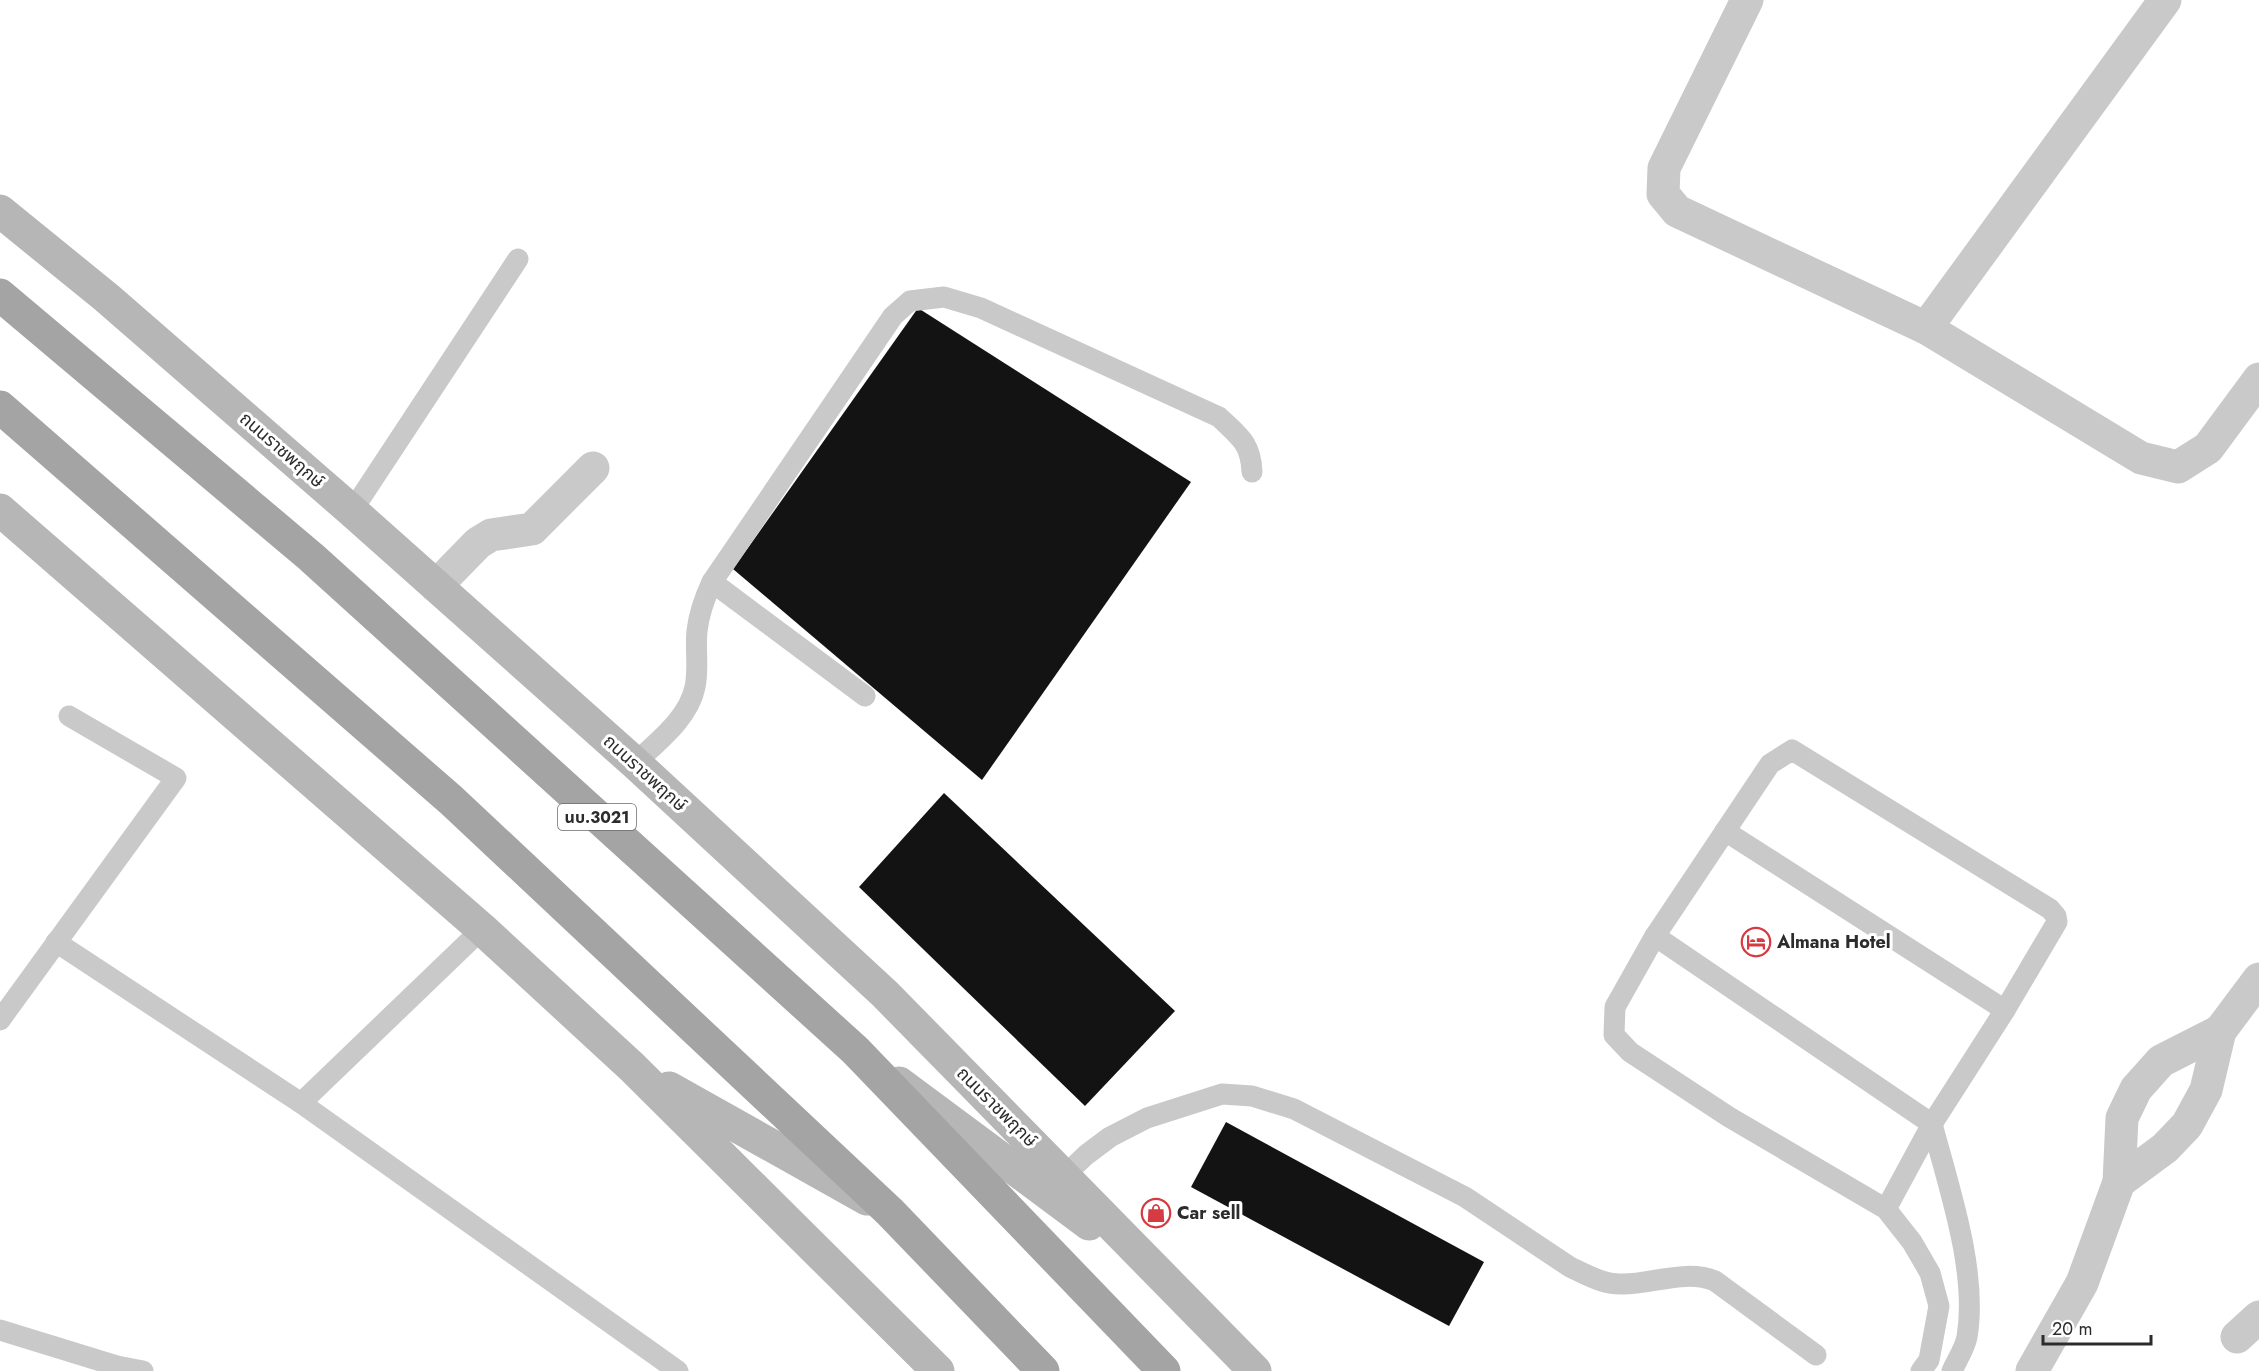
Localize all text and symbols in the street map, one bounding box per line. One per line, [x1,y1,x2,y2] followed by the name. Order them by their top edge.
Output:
[234,406,330,494] street label: ถนนราชพฤกษ์
[597,728,693,818] street label: ถนนราชพฤกษ์
[558,804,636,830] road number: นบ.3021
[1740,926,1772,958] hotel icon: Almana Hotel
[1776,929,1891,955] place label: Almana Hotel
[951,1061,1043,1153] street label: ถนนราชพฤกษ์
[1140,1197,1172,1229] shop icon: Car sell
[1177,1200,1240,1226] place label: Car sell
[2043,1308,2151,1346] scale bar
[2052,1316,2092,1342] text: 20 m

